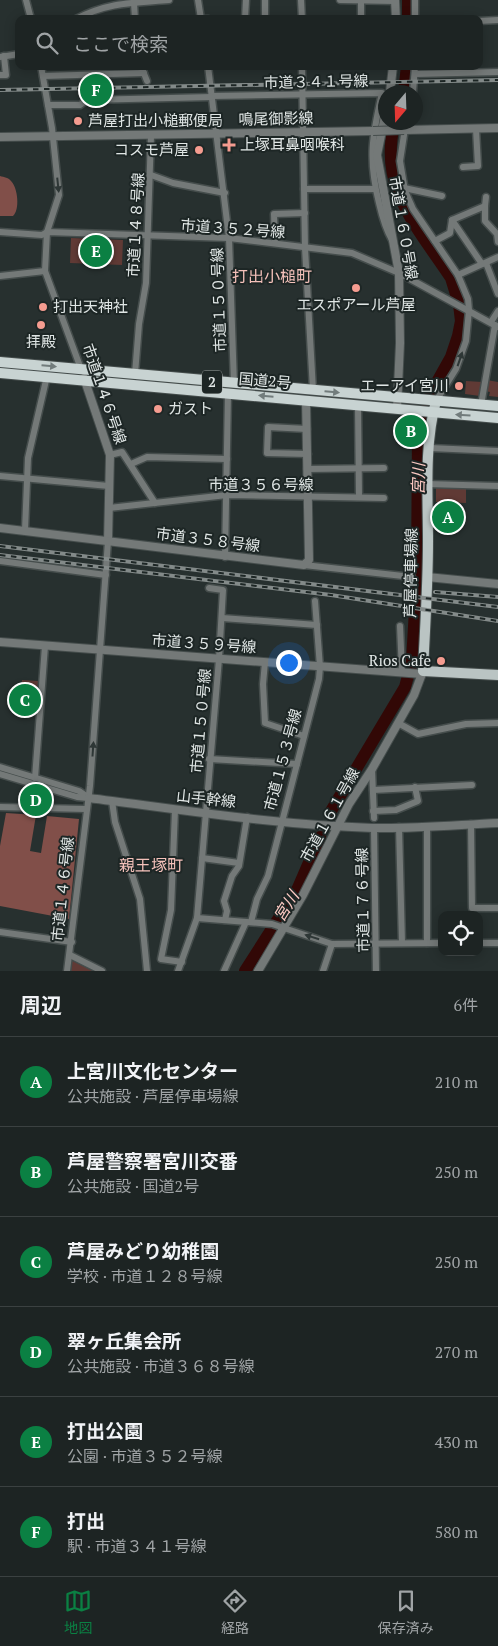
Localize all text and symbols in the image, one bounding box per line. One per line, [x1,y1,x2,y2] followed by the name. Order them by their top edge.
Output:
[15,15,483,70] search box
[33,29,61,57] icon: search
[73,31,168,56] text: ここで検索
[263,70,369,92] street label: 市道３４１号線
[80,71,112,109] pin: F
[378,85,423,130] north arrow
[238,107,314,129] street label: 鳴尾御影線
[88,110,223,130] place label: 芦屋打出小槌郵便局
[72,115,84,127] marker: 芦屋打出小槌郵便局
[240,134,345,154] place label: 上塚耳鼻咽喉科
[222,138,236,152] marker: 上塚耳鼻咽喉科
[114,139,189,159] place label: コスモ芦屋
[193,144,205,156] marker: コスモ芦屋
[122,172,148,278] street label: 市道１４８号線
[385,174,423,281] street label: 市道１６０号線
[54,178,62,194] one-way arrow
[180,214,286,242] street label: 市道３５２号線
[80,232,112,270] pin: E
[206,247,230,353] street label: 市道１５０号線
[232,265,312,287] district label: 打出小槌町
[350,282,362,294] marker: エスポアール芦屋
[296,294,416,314] place label: エスポアール芦屋
[53,296,128,316] place label: 打出天神社
[37,301,49,313] marker: 打出天神社
[35,319,47,331] marker: 拝殿
[26,331,56,351] place label: 拝殿
[78,341,131,447] street label: 市道１４６号線
[456,351,464,366] one-way arrow
[41,362,57,370] one-way arrow
[238,368,292,392] street label: 国道2号
[202,371,222,394] road number: 2
[360,375,449,395] place label: エーアイ宮川
[453,380,465,392] marker: エーアイ宮川
[325,388,341,396] one-way arrow
[258,392,274,400] one-way arrow
[168,398,213,418] place label: ガスト
[152,403,164,415] marker: ガスト
[455,411,471,419] one-way arrow
[395,412,427,450] pin: B
[407,461,429,495] water label: 宮川
[208,474,314,494] street label: 市道３５６号線
[432,498,464,536] pin: A
[155,523,261,555] street label: 市道３５８号線
[399,528,421,618] street label: 芦屋停車場線
[151,629,257,657] street label: 市道３５９号線
[276,650,302,676] your location
[369,650,431,670] place label: Rios Cafe
[435,655,447,667] marker: Rios Cafe
[185,668,215,774] street label: 市道１５０号線
[9,681,41,719] pin: C
[259,706,305,813] street label: 市道１５３号線
[89,741,97,757] one-way arrow
[295,764,363,865] street label: 市道１６１号線
[20,781,52,819] pin: D
[175,785,237,811] street label: 山手幹線
[47,836,77,942] street label: 市道１４６号線
[351,847,373,953] street label: 市道１７６号線
[119,854,183,876] district label: 親王塚町
[268,885,305,925] water label: 宮川
[438,911,483,956] map controls
[438,911,483,956] button: locate
[304,933,319,941] one-way arrow
[20,991,62,1019] text: 周辺
[453,994,478,1016] text: 6件
[67,1058,238,1083] text: 上宮川文化センター
[30,1071,42,1093] text: A
[435,1071,478,1093] text: 210 m
[67,1085,239,1107] text: 公共施設 · 芦屋停車場線
[67,1148,238,1173] text: 芦屋警察署宮川交番
[31,1161,41,1183] text: B
[435,1161,478,1183] text: 250 m
[67,1175,199,1197] text: 公共施設 · 国道2号
[67,1238,219,1263] text: 芦屋みどり幼稚園
[31,1251,41,1273] text: C
[435,1251,478,1273] text: 250 m
[67,1265,223,1287] text: 学校 · 市道１２８号線
[67,1328,181,1353] text: 翠ヶ丘集会所
[30,1341,42,1363] text: D
[435,1341,478,1363] text: 270 m
[67,1355,255,1377] text: 公共施設 · 市道３６８号線
[67,1418,143,1443] text: 打出公園
[31,1431,41,1453] text: E
[435,1431,478,1453] text: 430 m
[67,1445,223,1467] text: 公園 · 市道３５２号線
[67,1508,105,1533] text: 打出
[31,1521,41,1543] text: F
[435,1521,478,1543] text: 580 m
[67,1535,207,1557] text: 駅 · 市道３４１号線
[64,1587,92,1637] tab: 地図
[221,1587,249,1637] tab: 経路
[378,1587,434,1637] tab: 保存済み

